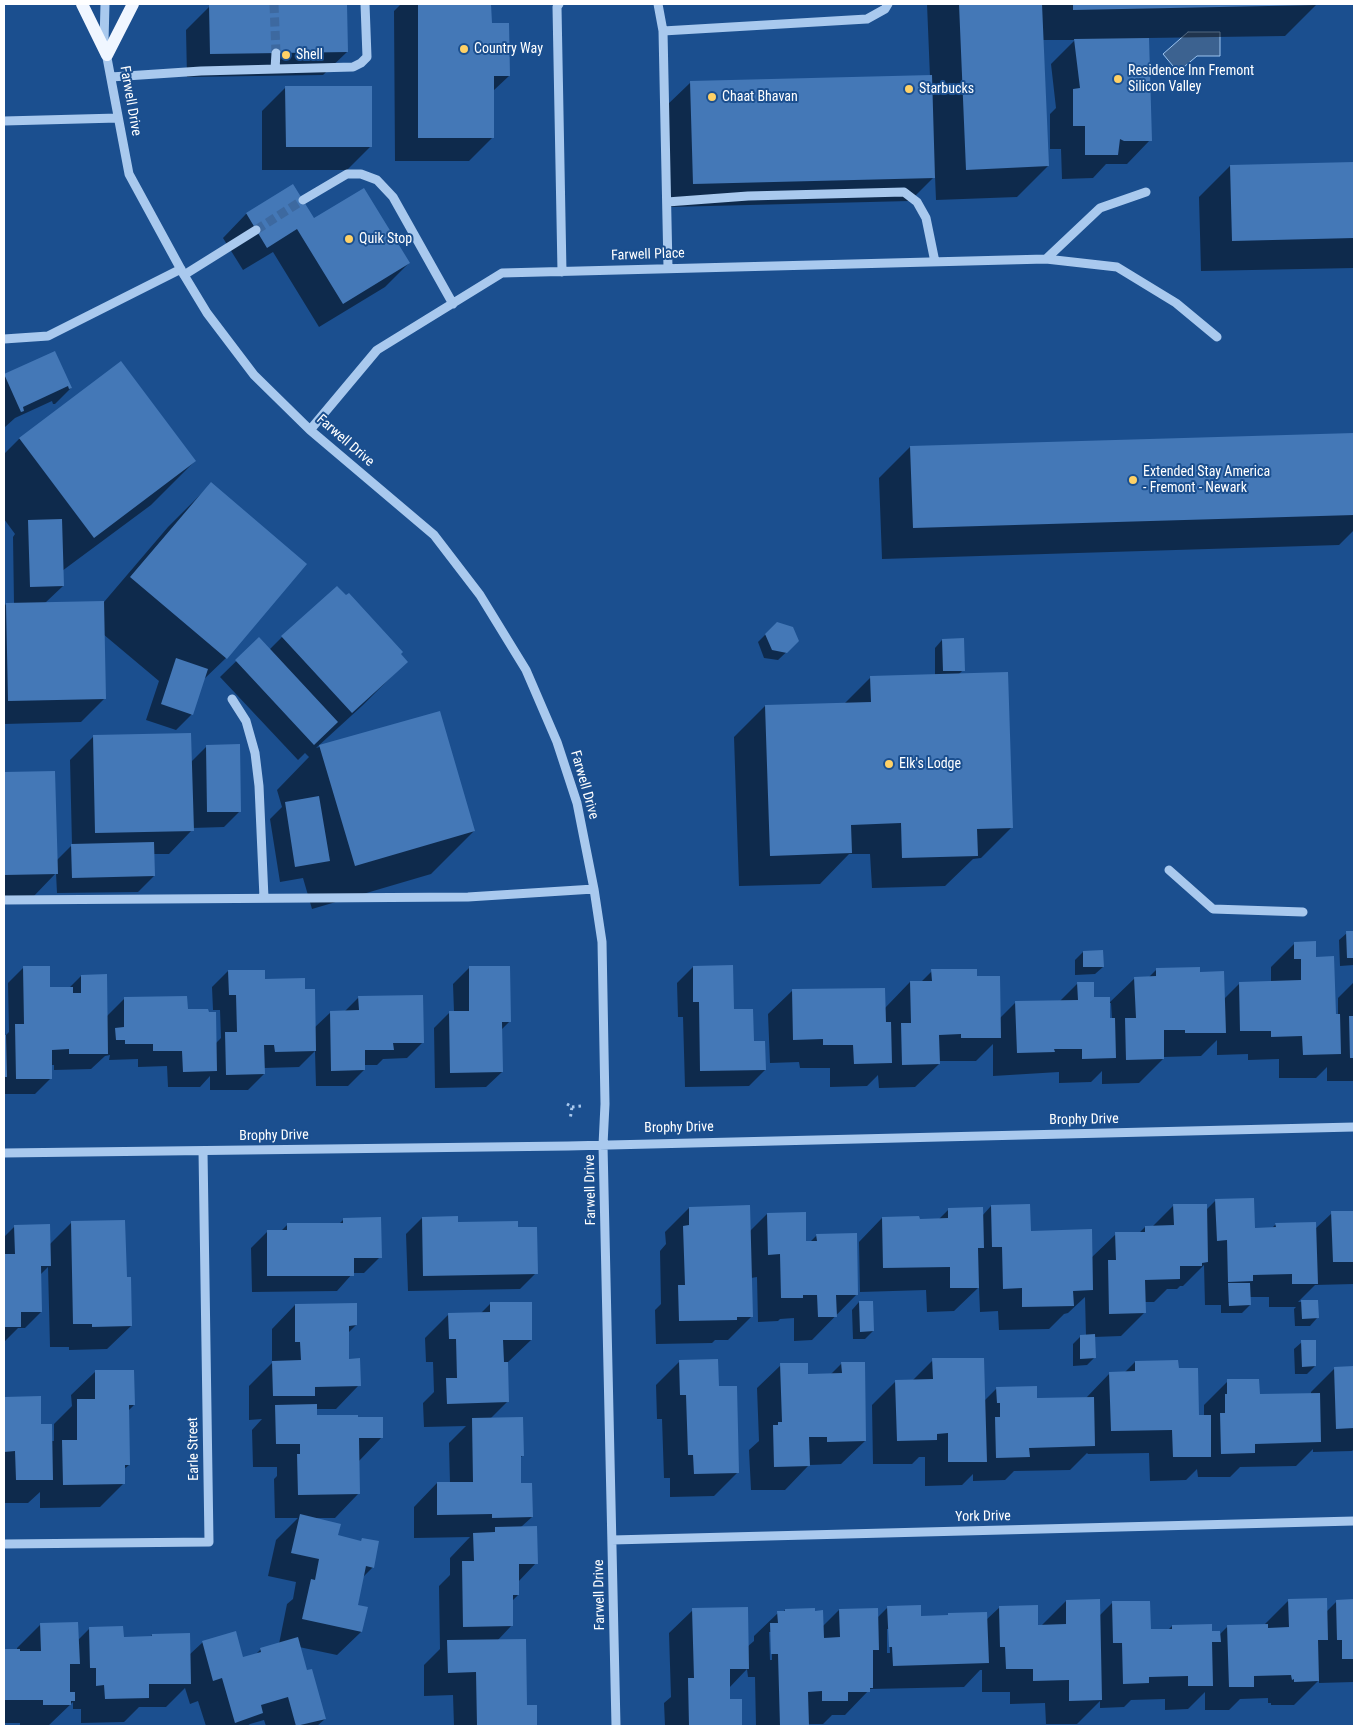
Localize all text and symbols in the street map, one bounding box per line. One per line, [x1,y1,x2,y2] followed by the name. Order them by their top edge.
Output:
[474,41,543,57] place label: Country Way
[458,43,470,55] marker: Country Way
[296,47,323,63] place label: Shell
[280,49,292,61] marker: Shell
[1128,63,1254,95] place label: Residence Inn Fremont Silicon Valley
[116,65,144,137] street label: Farwell Drive
[1112,73,1124,85] marker: Residence Inn Fremont Silicon Valley
[919,81,974,97] place label: Starbucks
[903,83,915,95] marker: Starbucks
[722,89,798,105] place label: Chaat Bhavan
[706,91,718,103] marker: Chaat Bhavan
[359,231,412,247] place label: Quik Stop
[343,233,355,245] marker: Quik Stop
[611,245,685,265] street label: Farwell Place
[313,411,377,471] street label: Farwell Drive
[1143,464,1270,497] place label: Extended Stay America - Fremont - Newark
[1127,474,1139,486] marker: Extended Stay America - Fremont - Newark
[566,749,602,821] street label: Farwell Drive
[899,756,961,772] place label: Elk's Lodge
[883,758,895,770] marker: Elk's Lodge
[1049,1111,1119,1129] street label: Brophy Drive
[644,1119,714,1137] street label: Brophy Drive
[239,1127,309,1145] street label: Brophy Drive
[582,1154,600,1226] street label: Farwell Drive
[185,1417,203,1481] street label: Earle Street
[955,1508,1011,1526] street label: York Drive
[591,1559,609,1631] street label: Farwell Drive

